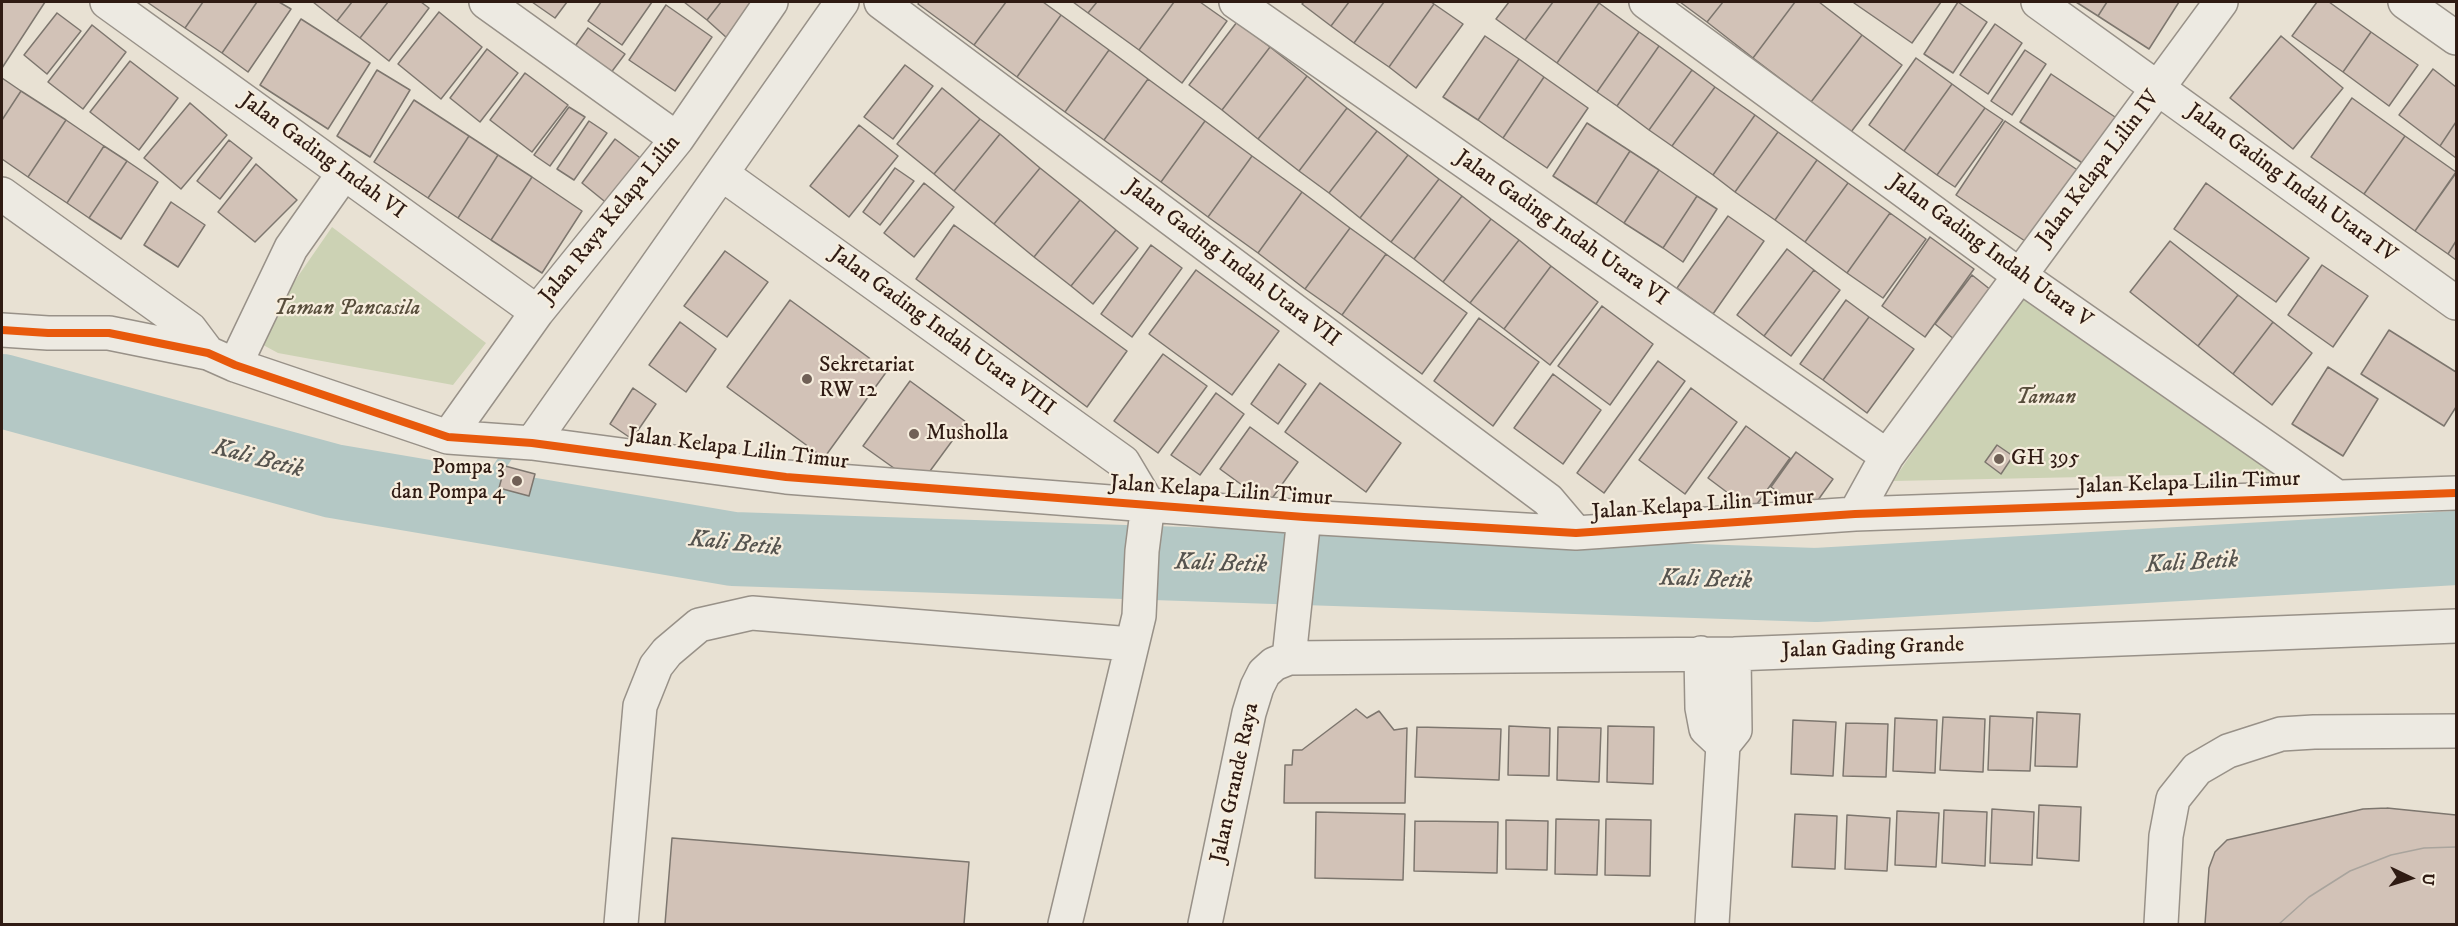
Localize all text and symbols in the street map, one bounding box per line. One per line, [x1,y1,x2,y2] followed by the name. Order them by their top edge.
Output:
[2032,86,2166,252] street label: Jalan Kelapa Lilin IV
[234,88,410,226] street label: Jalan Gading Indah VI
[2181,99,2401,269] street label: Jalan Gading Indah Utara IV
[535,131,687,309] street label: Jalan Raya Kelapa Lilin
[1450,146,1672,312] street label: Jalan Gading Indah Utara VI
[1883,170,2097,334] street label: Jalan Gading Indah Utara V
[1119,174,1345,354] street label: Jalan Gading Indah Utara VII
[824,242,1060,422] street label: Jalan Gading Indah Utara VIII
[274,296,420,322] park label: Taman Pancasila
[819,353,914,404] place label: Sekretariat RW 12
[800,372,814,386] marker: Sekretariat RW 12
[2016,385,2076,411] park label: Taman
[926,421,1008,447] place label: Musholla
[626,423,850,477] street label: Jalan Kelapa Lilin Timur
[907,427,921,441] marker: Musholla
[210,434,306,486] water label: Kali Betik
[2011,446,2080,472] place label: GH 395
[1992,452,2006,466] marker: GH 395
[391,455,505,506] place label: Pompa 3 dan Pompa 4
[2077,467,2301,501] street label: Jalan Kelapa Lilin Timur
[1109,471,1333,513] street label: Jalan Kelapa Lilin Timur
[510,474,524,488] marker: Pompa 3 dan Pompa 4
[1591,485,1815,527] street label: Jalan Kelapa Lilin Timur
[687,526,783,564] water label: Kali Betik
[2145,547,2239,581] water label: Kali Betik
[1174,549,1268,581] water label: Kali Betik
[1659,565,1753,597] water label: Kali Betik
[1781,633,1965,665] street label: Jalan Gading Grande
[1206,701,1266,865] street label: Jalan Grande Raya
[2380,848,2440,908] north arrow
[2418,872,2438,886] text: U

